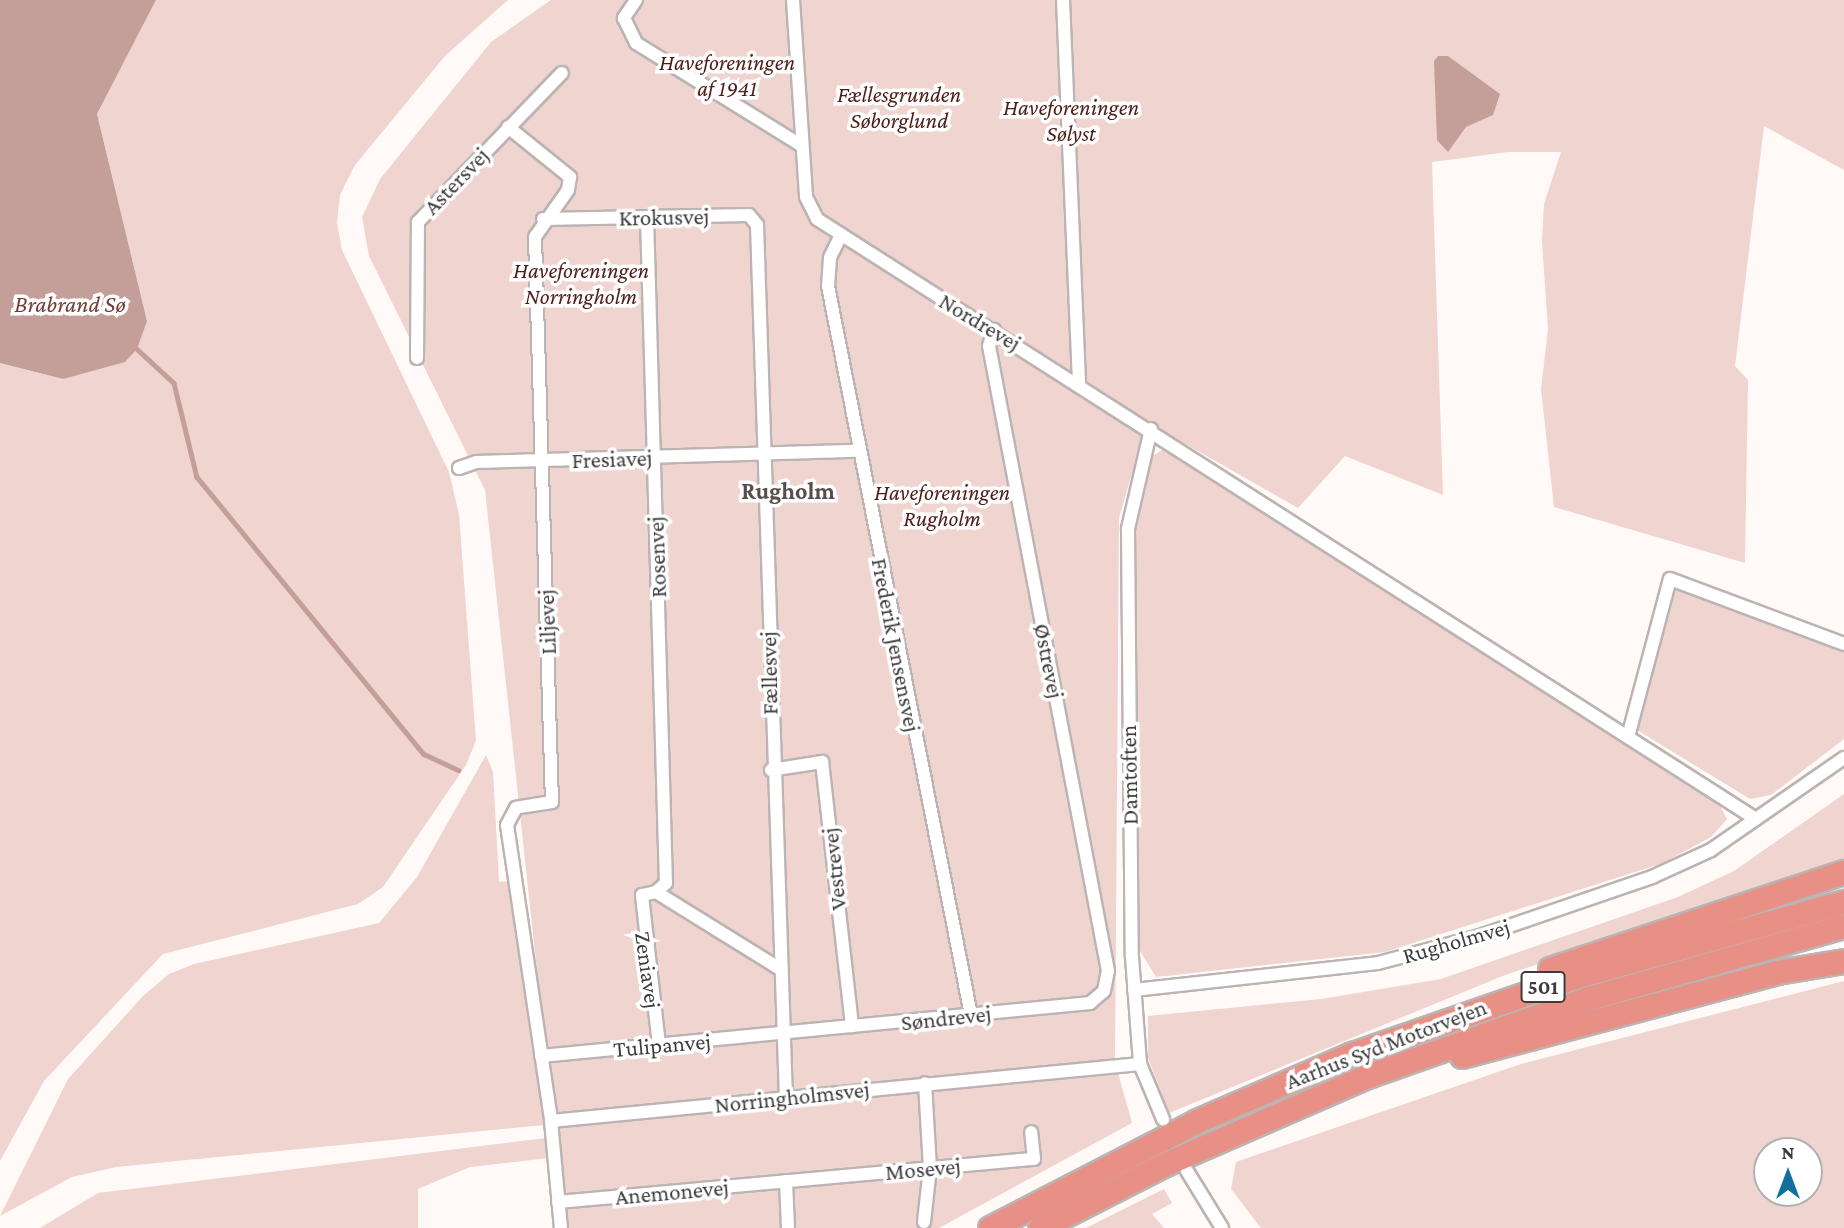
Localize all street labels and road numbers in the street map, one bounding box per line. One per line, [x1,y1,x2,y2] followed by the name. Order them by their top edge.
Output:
[417,142,495,220] street label: Astersvej
[619,202,709,232] street label: Krokusvej
[934,287,1026,357] street label: Nordrevej
[571,444,653,474] street label: Fresiavej
[642,516,672,598] street label: Rosenvej
[866,556,926,734] street label: Frederik Jensensvej
[532,589,562,655] street label: Liljevej
[1028,621,1070,701] street label: Østrevej
[754,631,784,715] street label: Fællesvej
[1114,725,1144,825] street label: Damtoften
[816,826,852,912] street label: Vestrevej
[1399,913,1513,969] street label: Rugholmvej
[629,930,667,1010] street label: Zeniavej
[1520,970,1566,1004] road number: 501
[1282,993,1490,1095] street label: Aarhus Syd Motorvejen
[900,1000,992,1036] street label: Søndrevej
[612,1027,712,1063] street label: Tulipanvej
[713,1075,871,1119] street label: Norringholmsvej
[884,1152,962,1186] street label: Mosevej
[614,1173,730,1211] street label: Anemonevej

